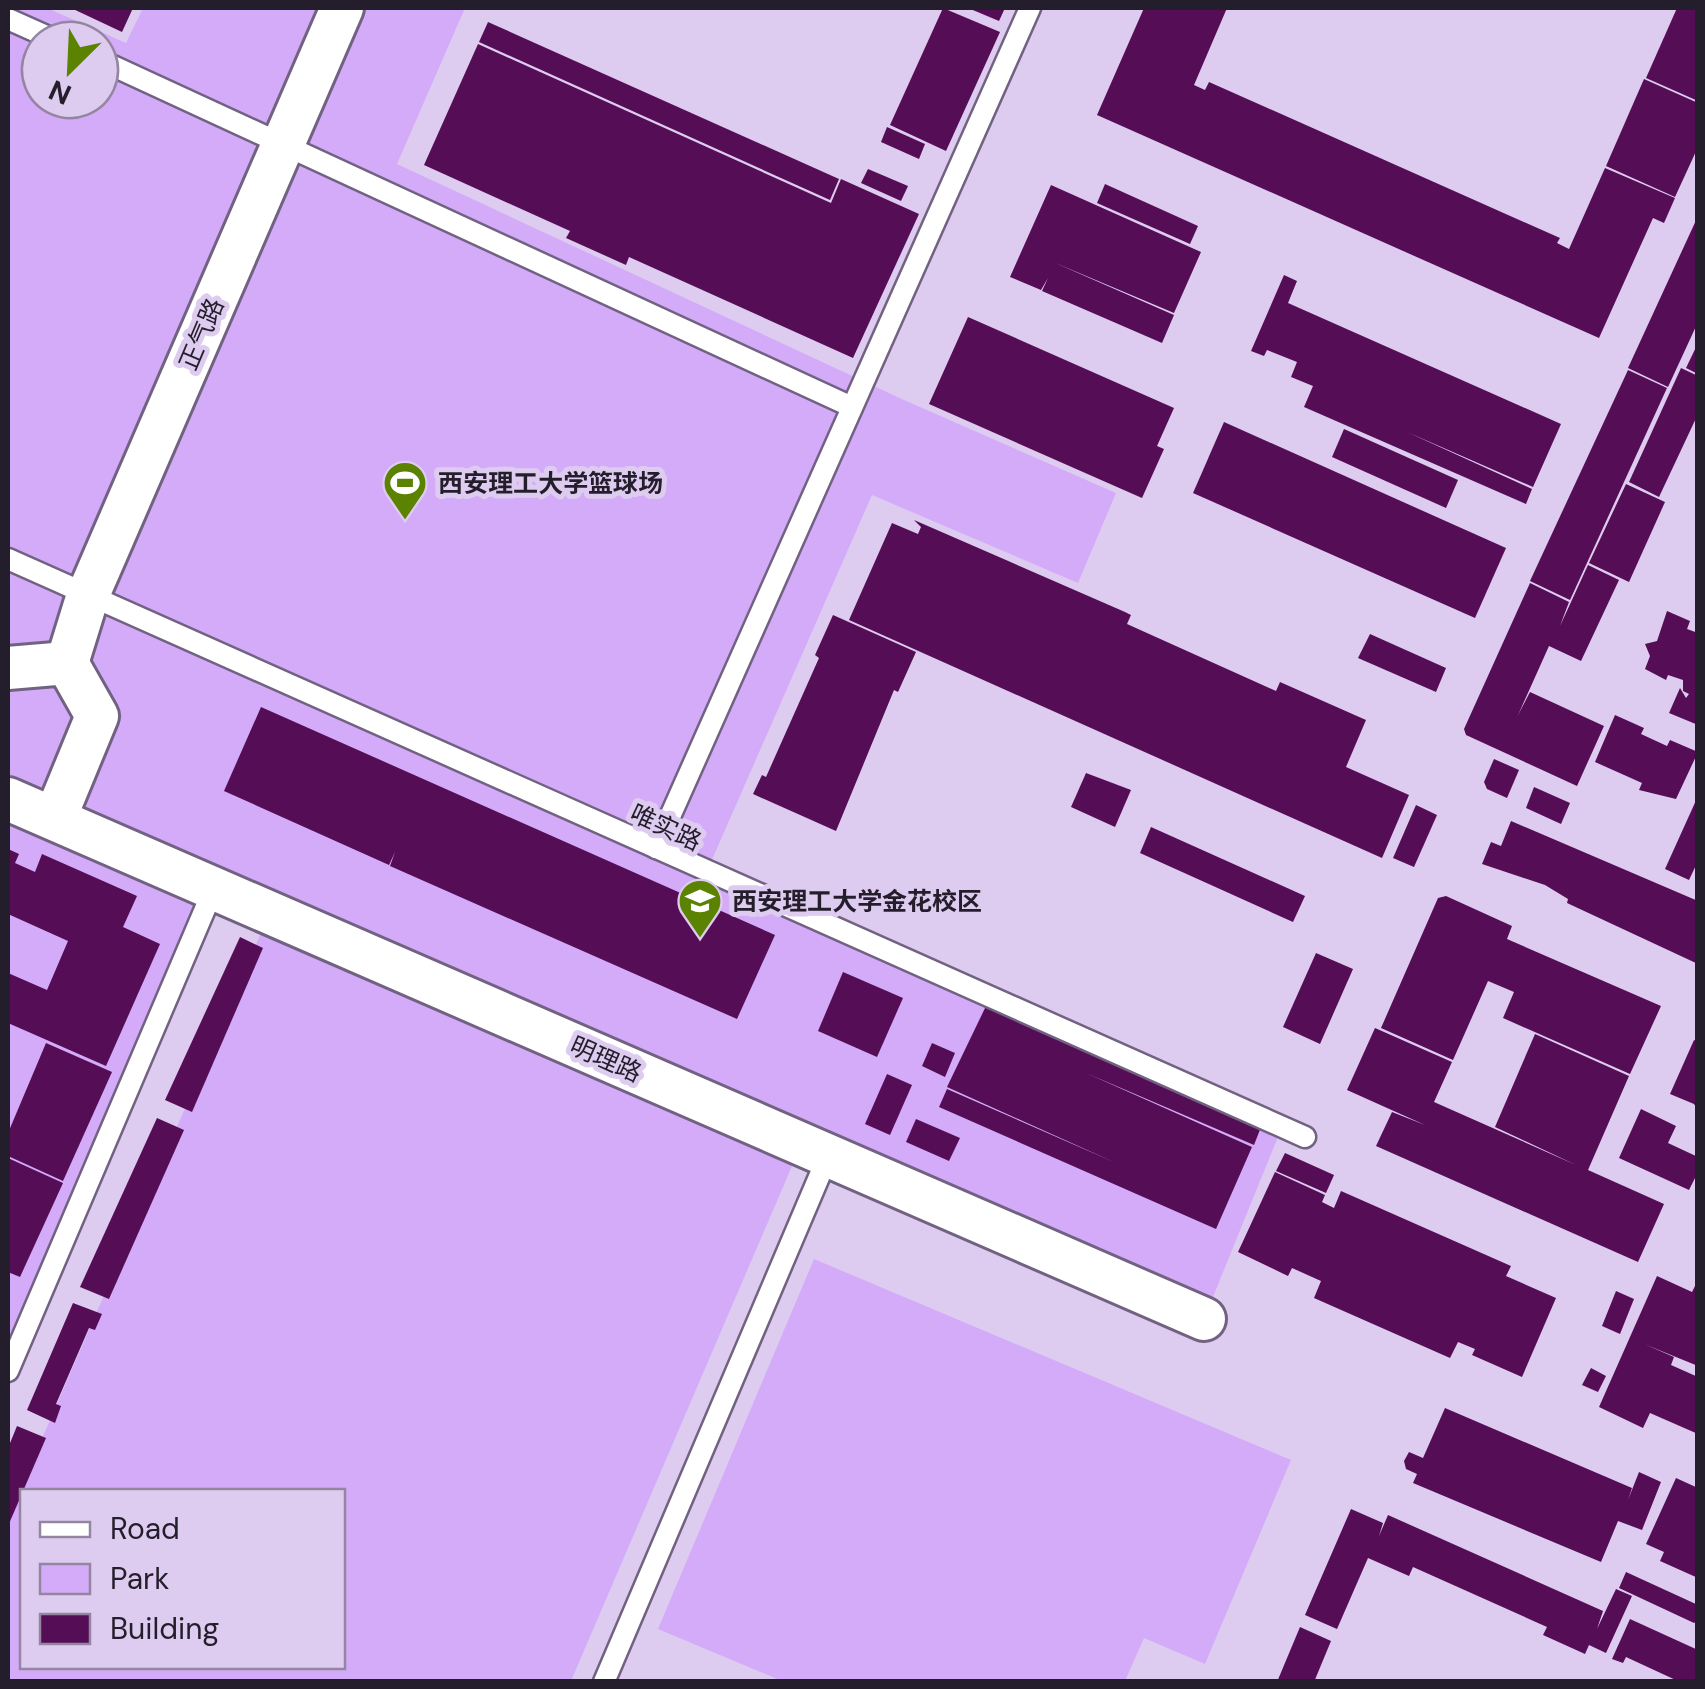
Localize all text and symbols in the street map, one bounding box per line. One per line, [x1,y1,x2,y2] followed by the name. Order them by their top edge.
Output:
[20,20,120,120] north arrow
[43,71,77,113] text: N
[172,293,231,375] street label: 正气路
[382,460,428,521] sports icon: 西安理工大学篮球场
[438,467,663,500] place label: 西安理工大学篮球场
[625,797,707,858] street label: 唯实路
[677,878,723,939] school or university icon: 西安理工大学金花校区
[732,885,982,918] place label: 西安理工大学金花校区
[565,1029,647,1090] street label: 明理路
[20,1489,345,1669] legend
[110,1509,180,1548] text: Road
[110,1559,169,1598] text: Park
[110,1609,219,1648] text: Building

